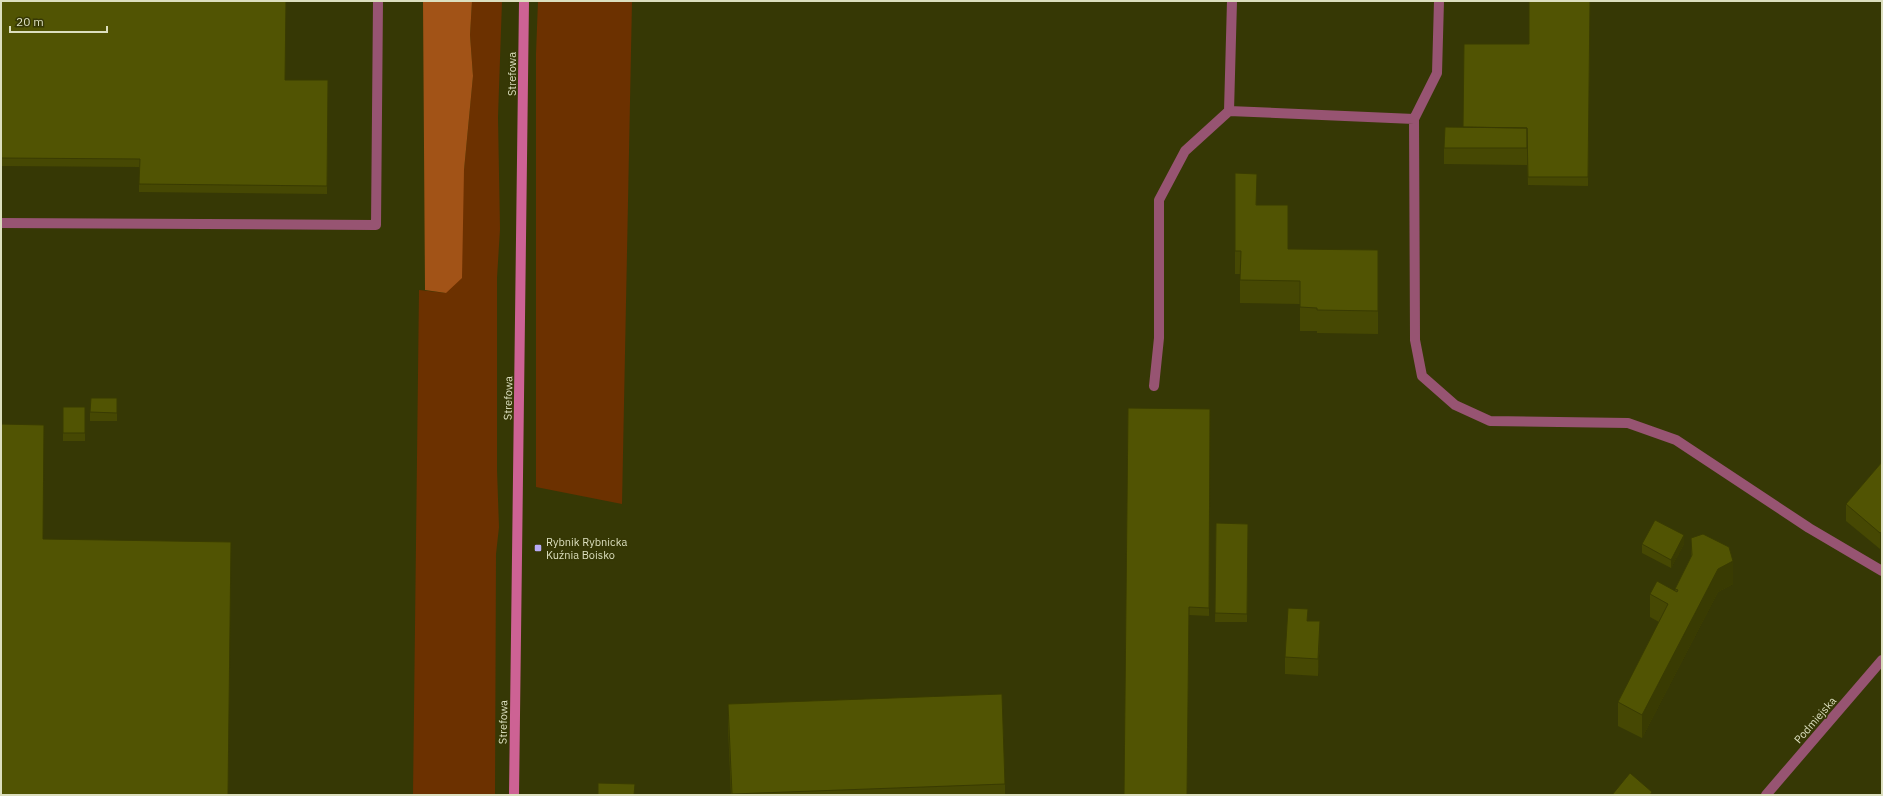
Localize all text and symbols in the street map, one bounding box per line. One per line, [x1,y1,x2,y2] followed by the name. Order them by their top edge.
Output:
[10,8,107,34] scale bar
[16,14,44,29] text: 20 m
[505,52,519,96] street label: Strefowa
[501,376,515,420] street label: Strefowa
[546,535,627,562] place label: Rybnik Rybnicka Kuźnia Boisko
[533,543,543,553] marker: Rybnik Rybnicka Kuźnia Boisko
[1791,694,1839,746] street label: Podmiejska
[496,700,510,744] street label: Strefowa

